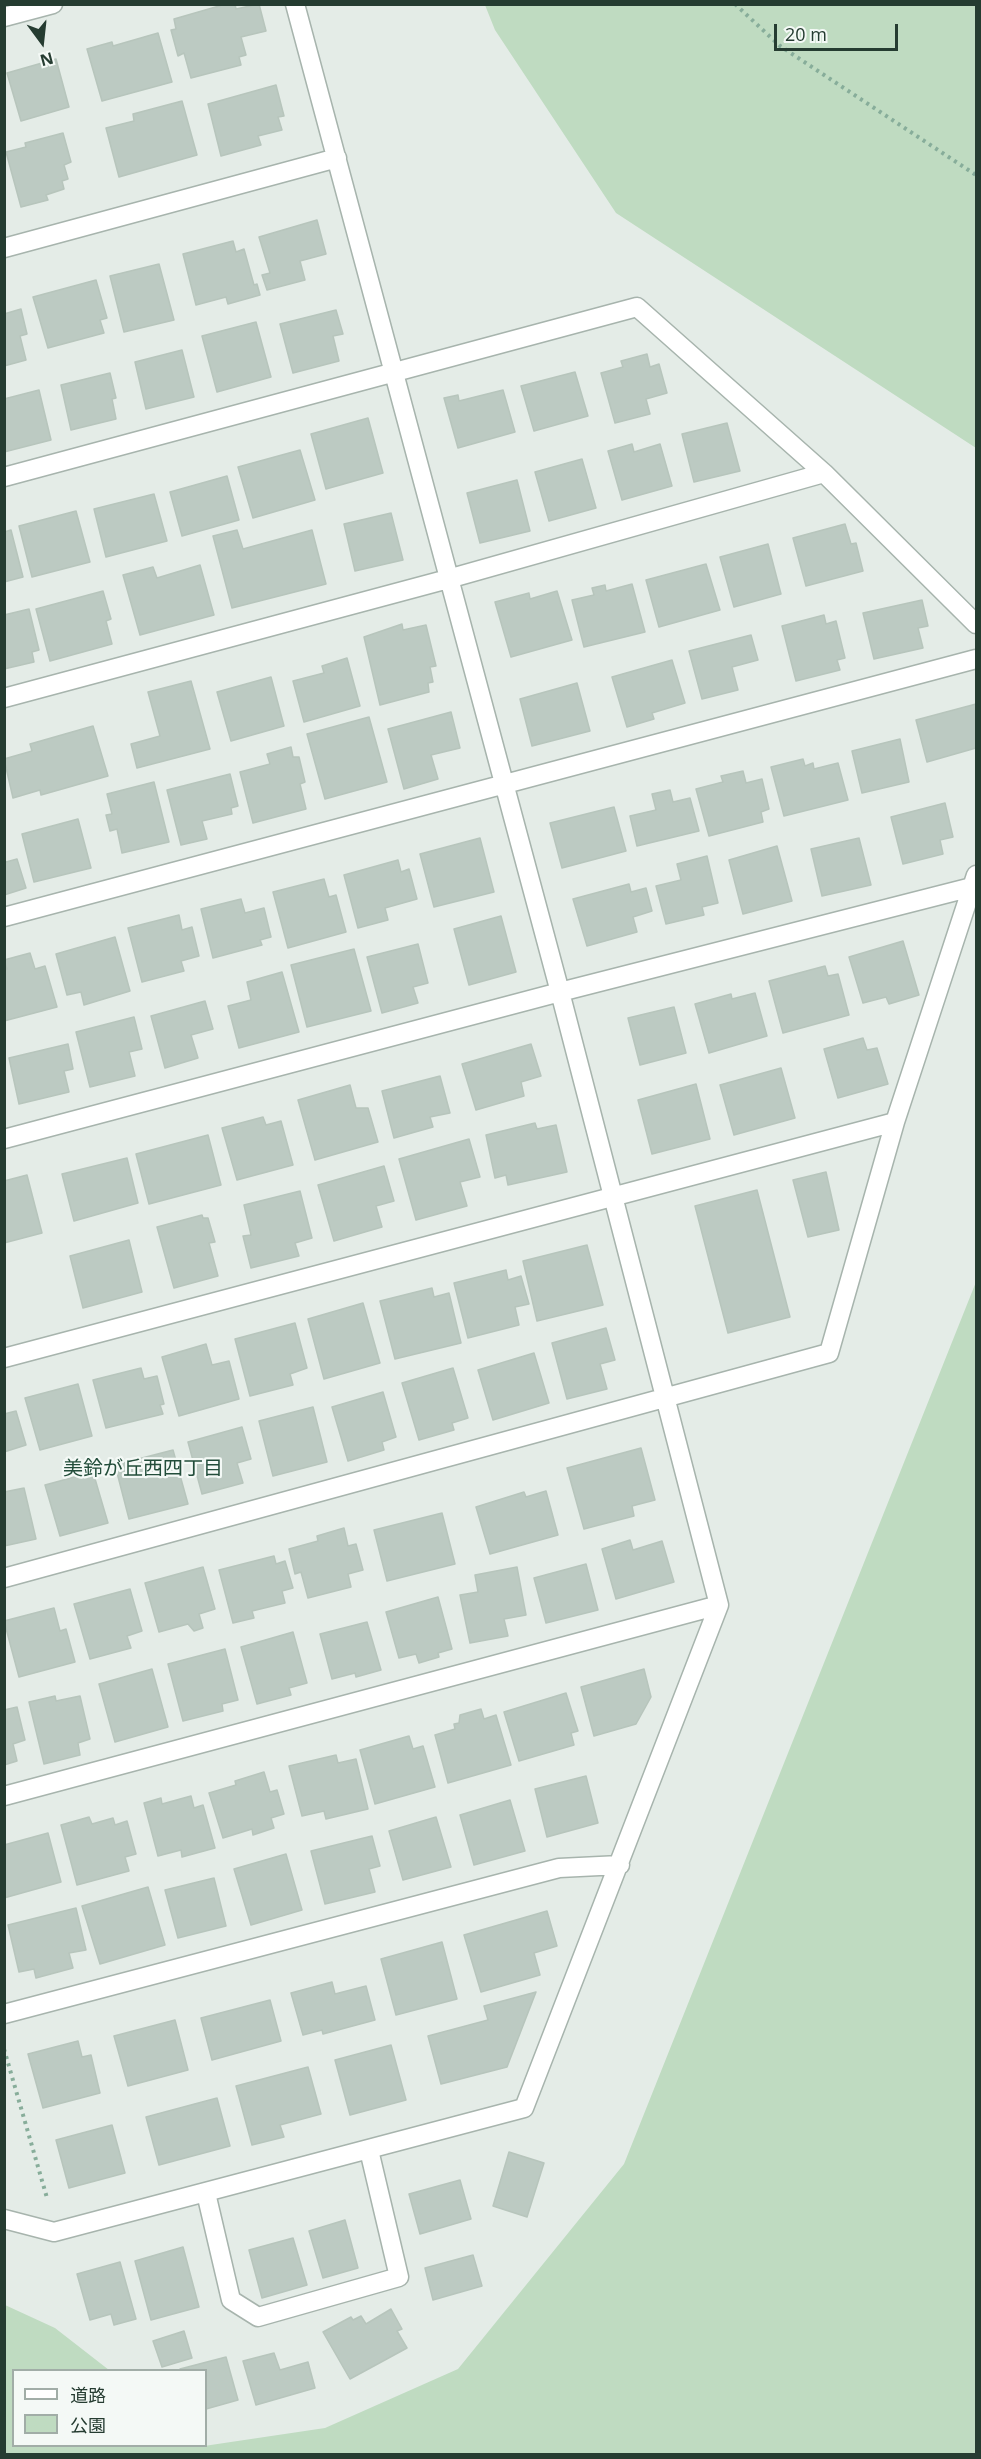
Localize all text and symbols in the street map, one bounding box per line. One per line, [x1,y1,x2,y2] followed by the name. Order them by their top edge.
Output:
[12,12,72,72] north arrow
[777,12,902,50] scale bar
[785,22,827,46] text: 20 m
[38,47,56,72] text: N
[63,1457,223,1481] district label: 美鈴が丘西四丁目
[12,2369,207,2447] legend
[70,2383,106,2407] text: 道路
[70,2413,106,2437] text: 公園

